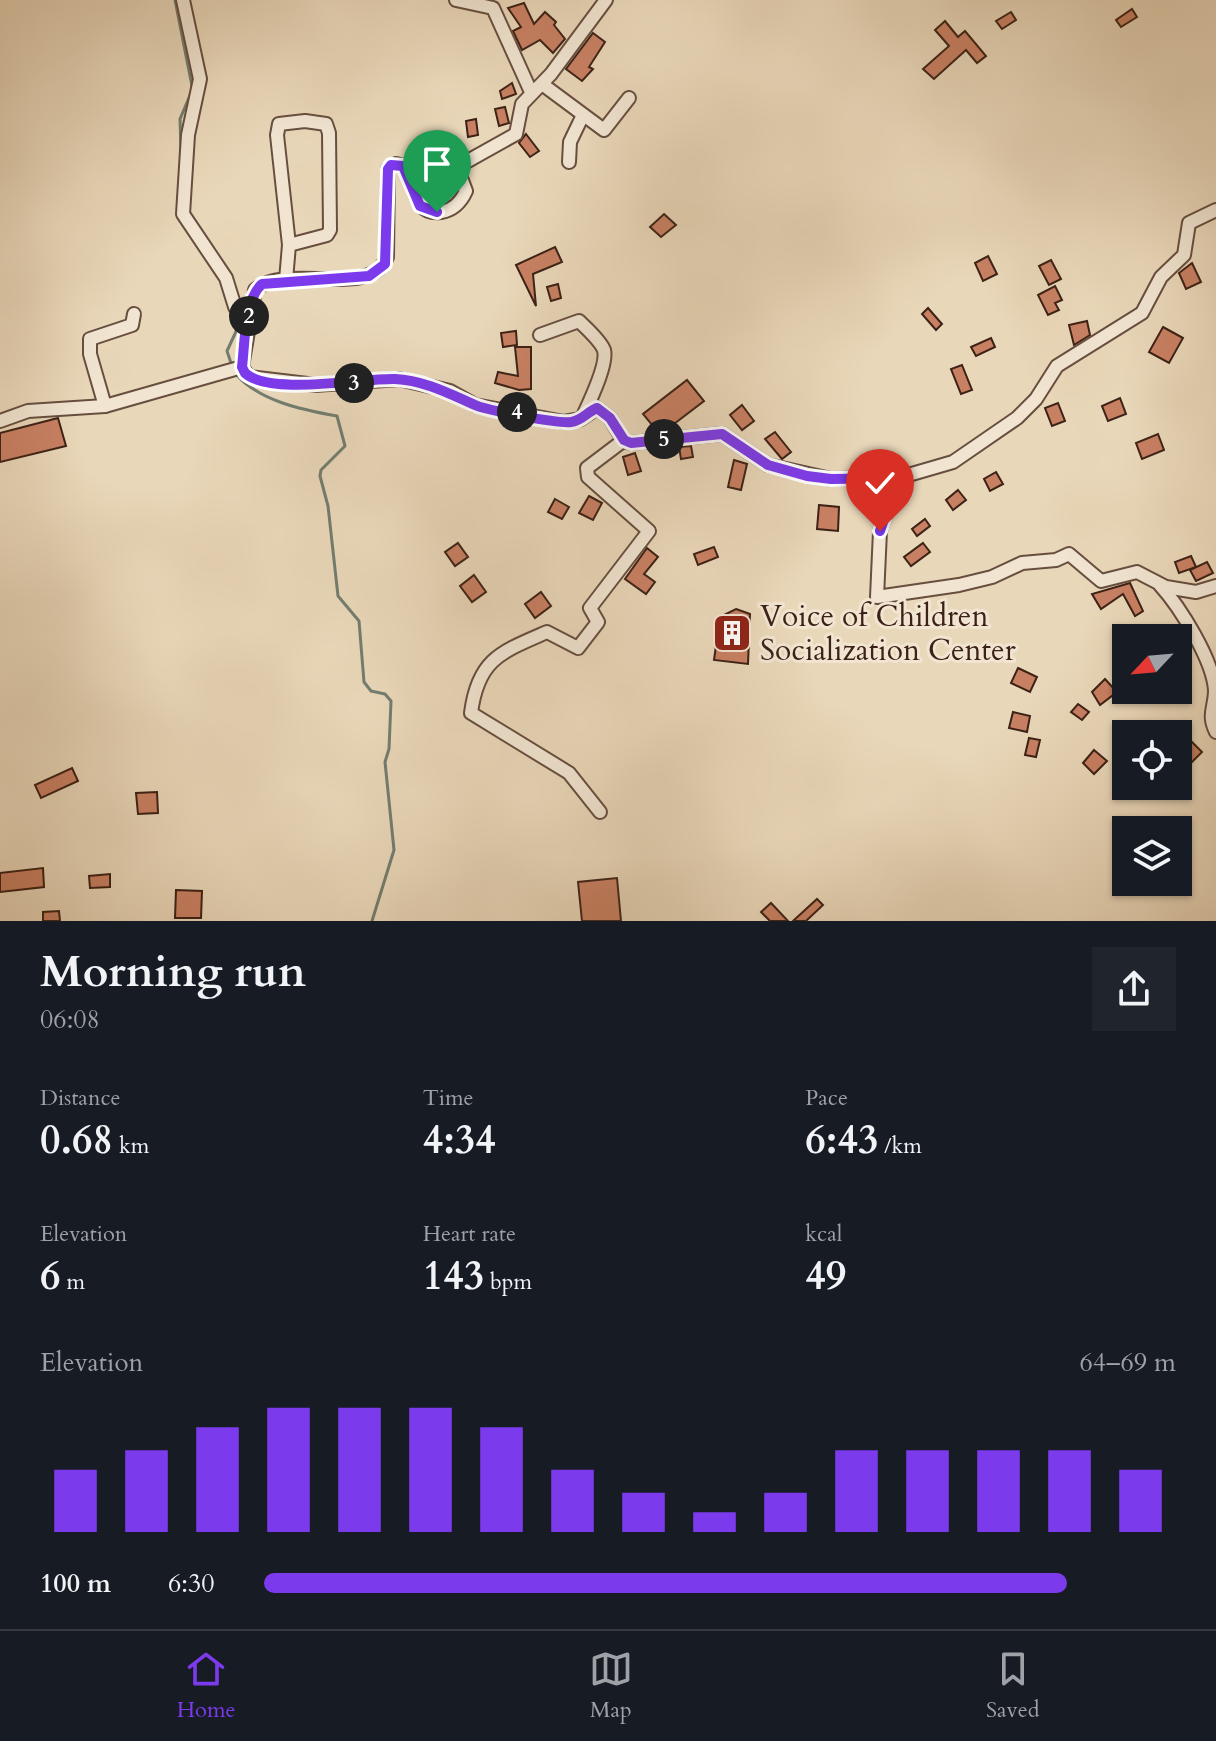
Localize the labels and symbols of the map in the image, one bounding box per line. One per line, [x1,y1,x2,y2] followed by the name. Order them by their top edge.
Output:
[403,130,471,212] pin
[229,296,269,336] pin: 2
[334,363,374,403] pin: 3
[497,392,537,432] pin: 4
[644,419,684,459] pin: 5
[846,449,914,531] pin
[760,596,1016,671] place label: Voice of Children Socialization Center
[711,612,753,654] building icon: Voice of Children Socialization Center
[1112,624,1192,704] north arrow

